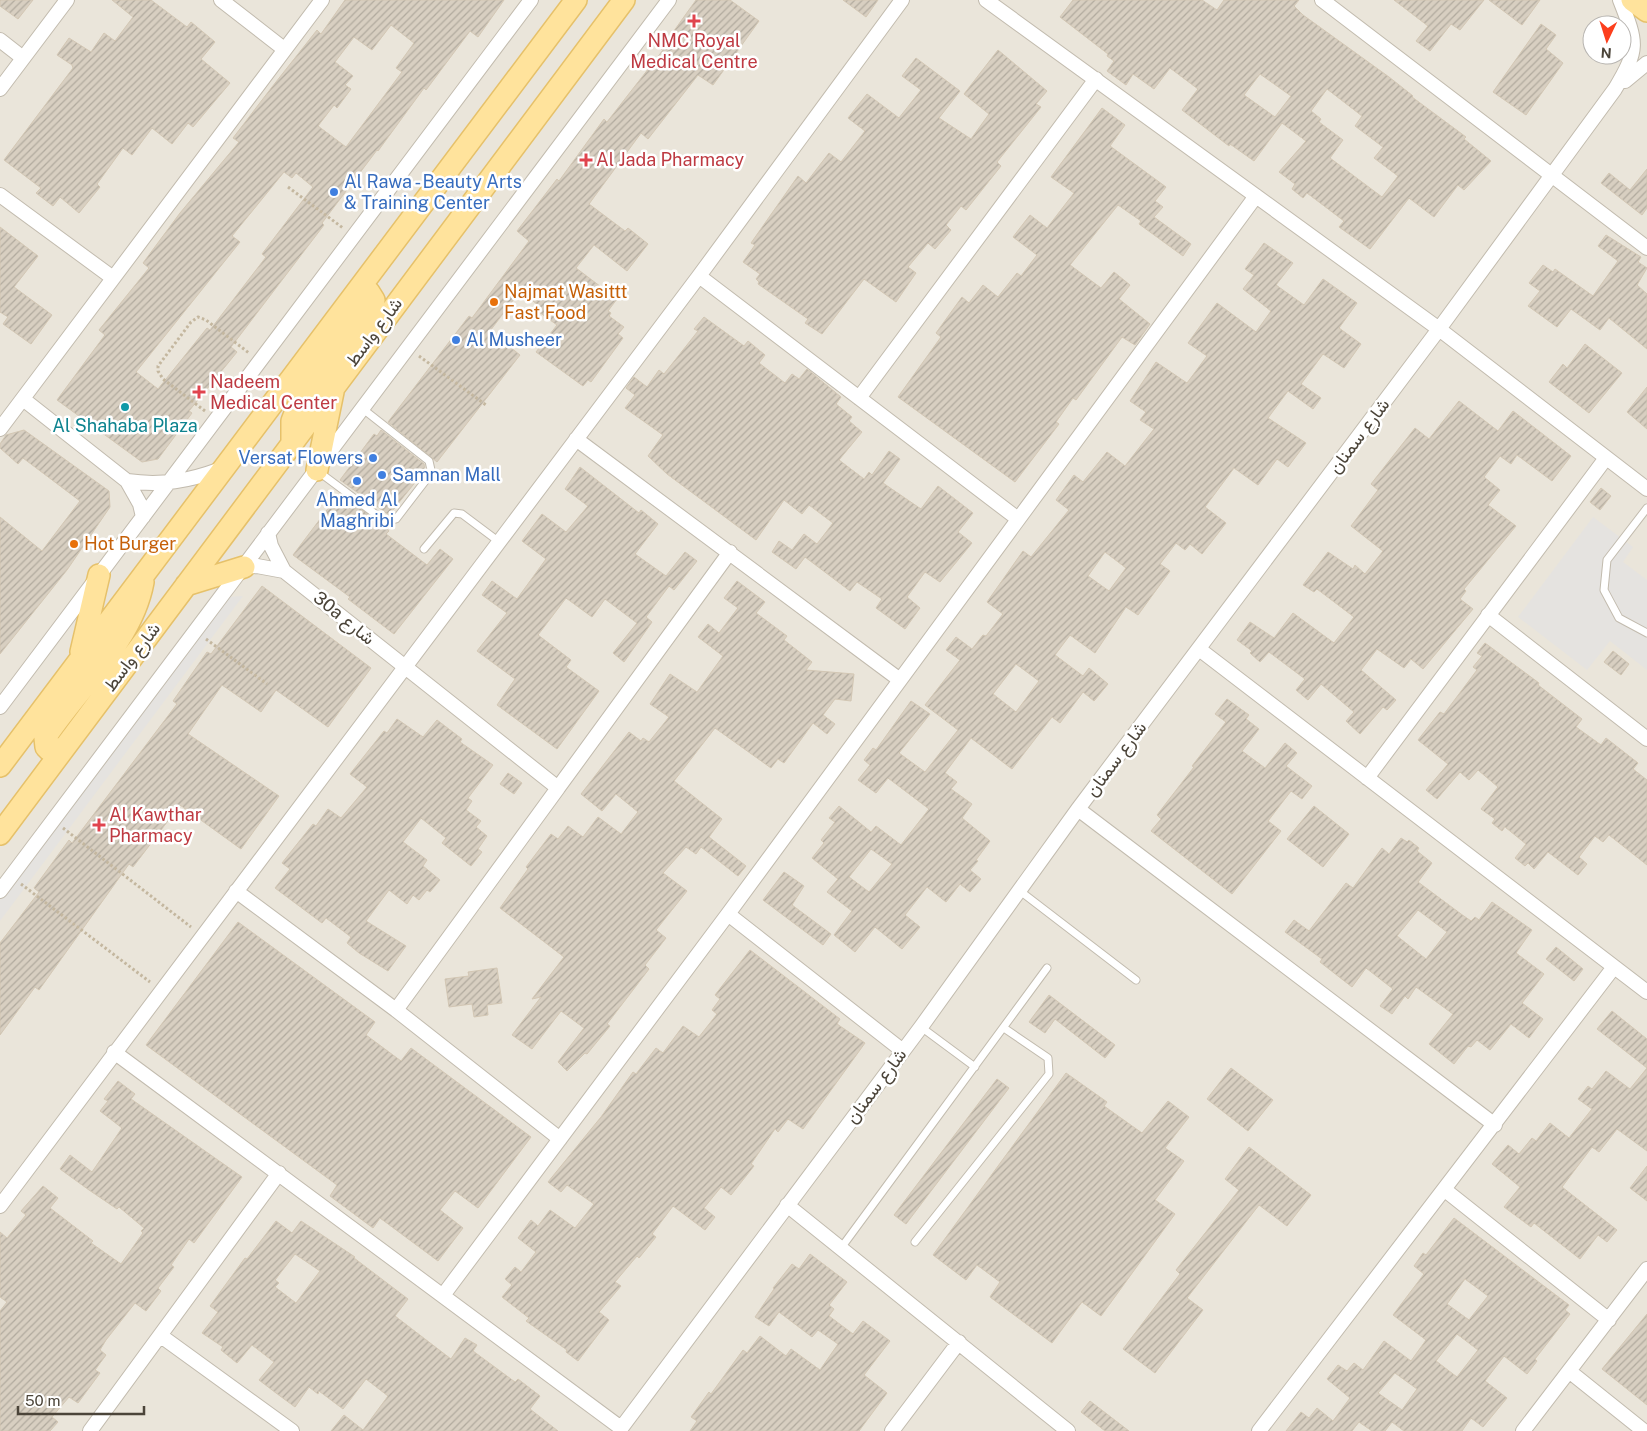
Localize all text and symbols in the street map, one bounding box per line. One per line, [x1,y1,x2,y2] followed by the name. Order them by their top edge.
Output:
[687,14,701,28] marker: NMC Royal Medical Centre
[1582,15,1632,65] north arrow
[630,30,758,72] place label: NMC Royal Medical Centre
[1600,45,1612,61] text: N
[596,149,745,170] place label: Al Jada Pharmacy
[580,154,592,166] marker: Al Jada Pharmacy
[344,171,522,213] place label: Al Rawa - Beauty Arts & Training Center
[328,186,340,198] marker: Al Rawa - Beauty Arts & Training Center
[504,281,627,323] place label: Najmat Wasittt Fast Food
[341,293,408,371] street label: شارع واسط
[488,296,500,308] marker: Najmat Wasittt Fast Food
[466,329,562,350] place label: Al Musheer
[450,334,462,346] marker: Al Musheer
[210,371,337,413] place label: Nadeem Medical Center
[192,385,206,399] marker: Nadeem Medical Center
[1324,394,1395,478] street label: شارع سمنان
[119,401,131,413] marker: Al Shahaba Plaza
[52,415,198,436] place label: Al Shahaba Plaza
[239,447,363,468] place label: Versat Flowers
[367,452,379,464] marker: Versat Flowers
[392,464,501,485] place label: Samnan Mall
[376,469,388,481] marker: Samnan Mall
[351,475,363,487] marker: Ahmed Al Maghribi
[316,489,398,531] place label: Ahmed Al Maghribi
[84,533,176,554] place label: Hot Burger
[68,538,80,550] marker: Hot Burger
[308,587,379,650] street label: 30a شارع
[99,618,166,696] street label: شارع واسط
[1081,717,1152,801] street label: شارع سمنان
[109,804,202,846] place label: Al Kawthar Pharmacy
[93,819,105,831] marker: Al Kawthar Pharmacy
[841,1044,912,1128] street label: شارع سمنان
[18,1384,144,1416] scale bar
[25,1392,60,1409] text: 50 m

